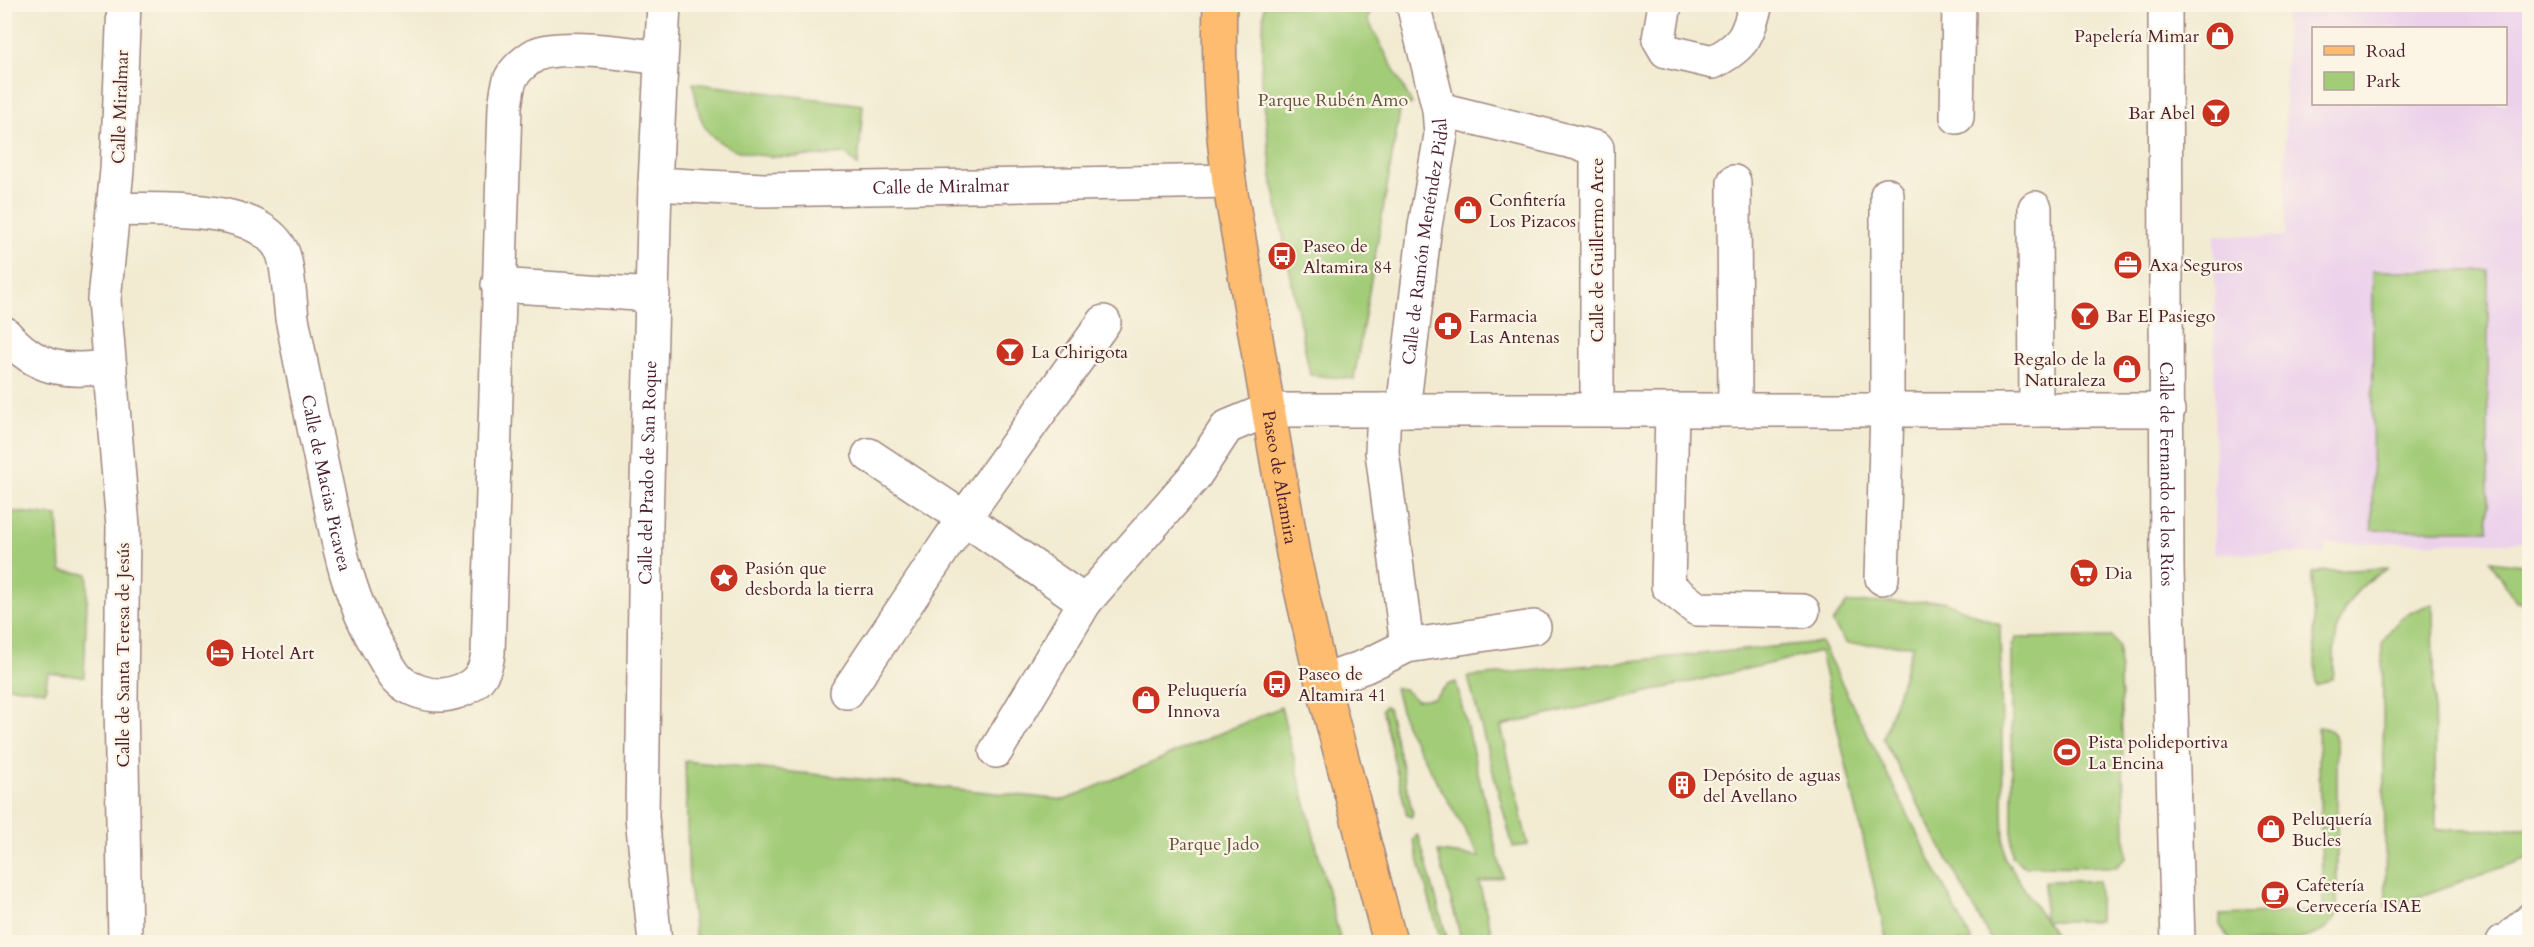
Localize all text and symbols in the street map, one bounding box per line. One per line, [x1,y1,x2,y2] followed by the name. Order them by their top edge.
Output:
[2204,20,2236,52] shop icon: Papelería Mimar
[2074,24,2199,49] place label: Papelería Mimar
[2312,27,2507,105] legend
[2366,39,2406,64] text: Road
[106,49,135,165] street label: Calle Miralmar
[2366,69,2401,94] text: Park
[1258,88,1409,113] park label: Parque Rubén Amo
[2200,97,2232,129] bar icon: Bar Abel
[2128,101,2195,126] place label: Bar Abel
[1396,117,1455,366] street label: Calle de Ramón Menéndez Pidal
[1585,158,1610,342] street label: Calle de Guillermo Arce
[872,173,1010,201] street label: Calle de Miralmar
[1489,188,1576,234] place label: Confitería Los Pizacos
[1452,194,1484,226] shop icon: Confitería Los Pizacos
[1303,234,1392,280] place label: Paseo de Altamira 84
[1266,240,1298,272] bus stop icon: Paseo de Altamira 84
[2112,249,2144,281] office icon: Axa Seguros
[2149,253,2243,278] place label: Axa Seguros
[2069,300,2101,332] bar icon: Bar El Pasiego
[1469,304,1559,350] place label: Farmacia Las Antenas
[2106,304,2216,329] place label: Bar El Pasiego
[1432,310,1464,342] pharmacy icon: Farmacia Las Antenas
[994,336,1026,368] bar icon: La Chirigota
[1031,340,1128,365] place label: La Chirigota
[2013,347,2106,393] place label: Regalo de la Naturaleza
[2111,353,2143,385] shop icon: Regalo de la Naturaleza
[633,360,663,585] street label: Calle del Prado de San Roque
[2153,361,2180,587] street label: Calle de Fernando de los Ríos
[295,393,357,574] street label: Calle de Macias Picavea
[1256,408,1303,546] street label: Paseo de Altamira
[111,542,136,768] street label: Calle de Santa Teresa de Jesús
[745,556,874,602] place label: Pasión que desborda la tierra
[2068,557,2100,589] supermarket icon: Dia
[2105,561,2133,586] place label: Dia
[708,562,740,594] place icon: Pasión que desborda la tierra
[204,637,236,669] hotel icon: Hotel Art
[241,641,314,666] place label: Hotel Art
[1298,662,1387,708] place label: Paseo de Altamira 41
[1261,668,1293,700] bus stop icon: Paseo de Altamira 41
[1167,678,1248,724] place label: Peluquería Innova
[1130,684,1162,716] shop icon: Peluquería Innova
[2088,730,2228,776] place label: Pista polideportiva La Encina
[2051,736,2083,768] sports icon: Pista polideportiva La Encina
[1703,763,1841,809] place label: Depósito de aguas del Avellano
[1666,769,1698,801] building icon: Depósito de aguas del Avellano
[2292,807,2373,853] place label: Peluquería Bucles
[2255,813,2287,845] shop icon: Peluquería Bucles
[1169,832,1260,857] park label: Parque Jado
[2296,873,2421,919] place label: Cafetería Cervecería ISAE
[2259,879,2291,911] cafe icon: Cafetería Cervecería ISAE

